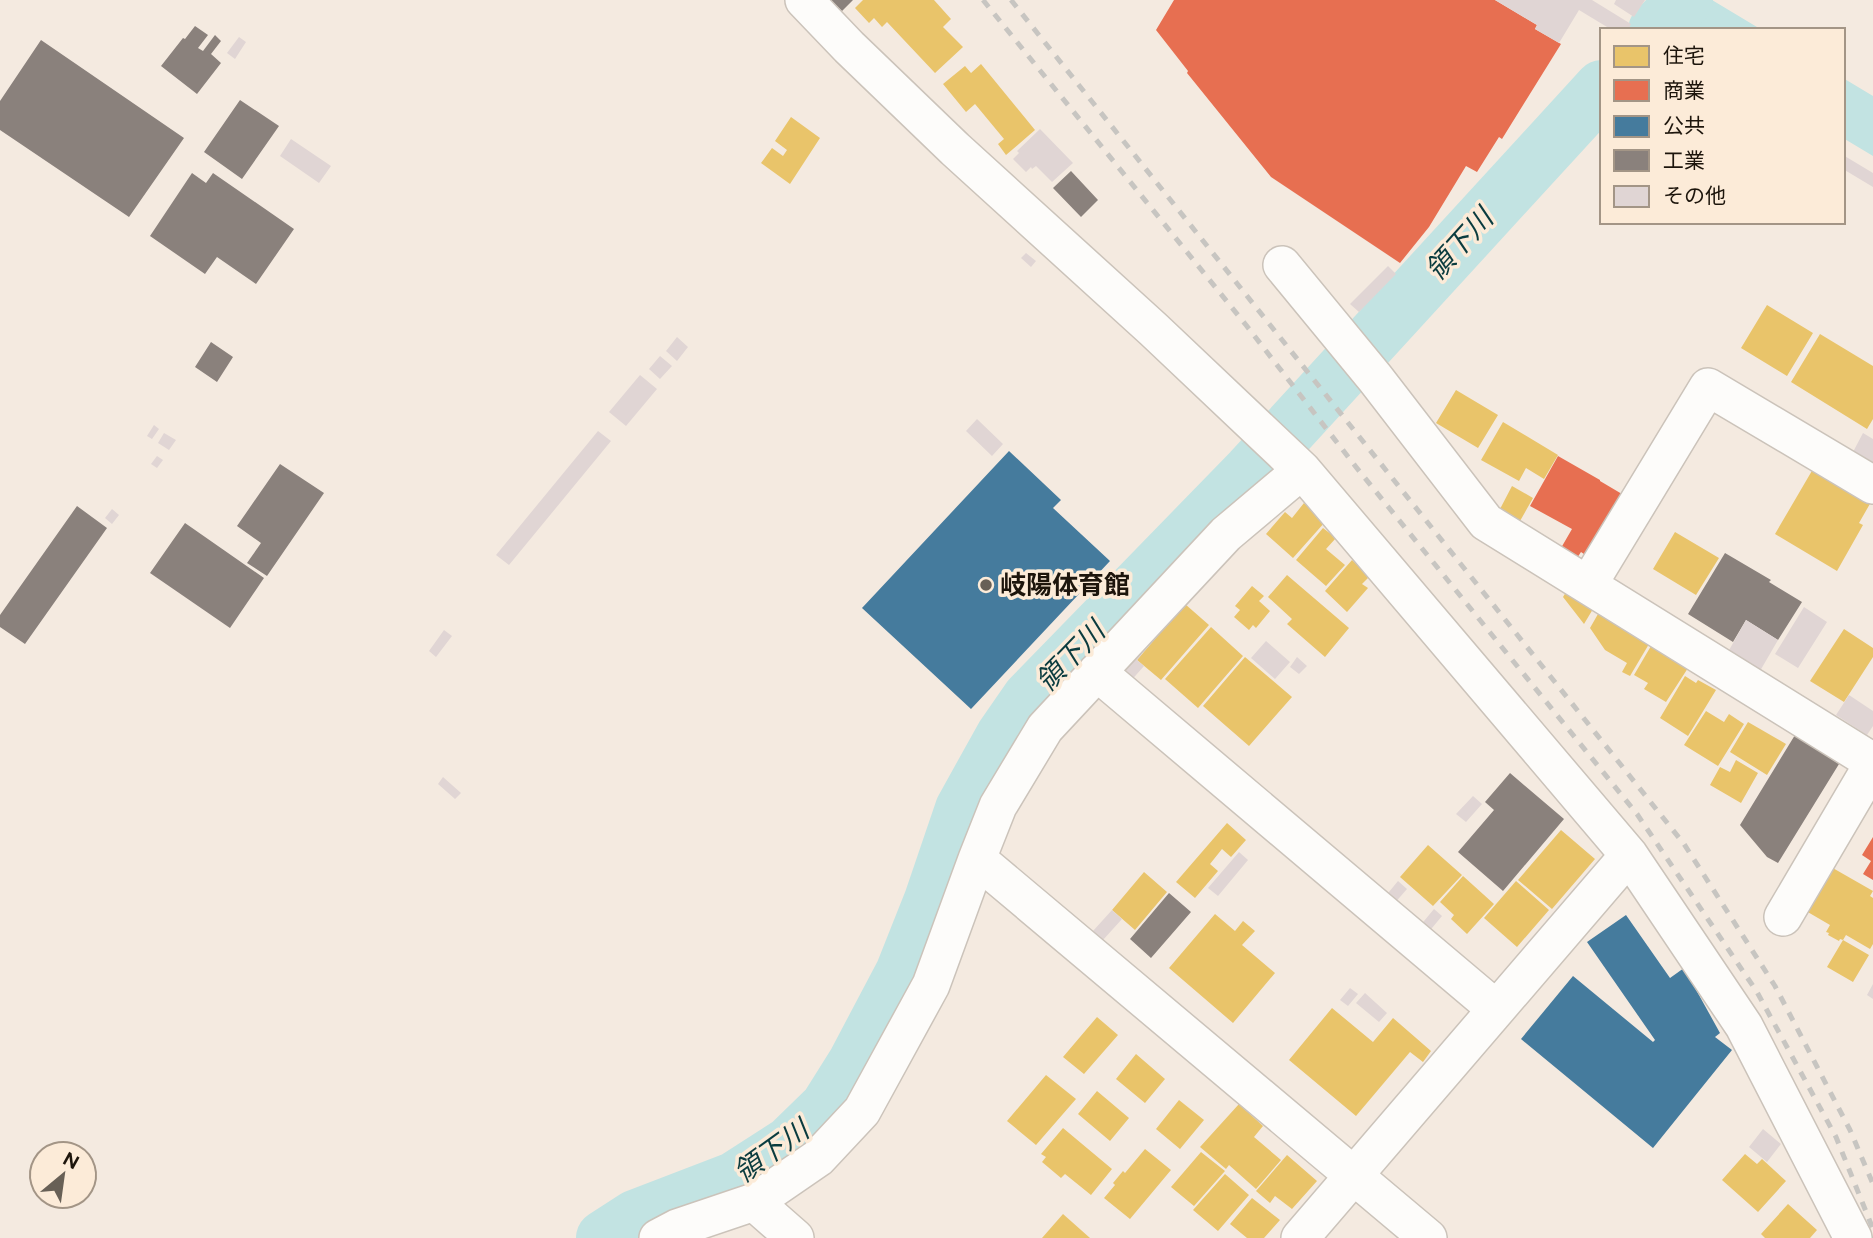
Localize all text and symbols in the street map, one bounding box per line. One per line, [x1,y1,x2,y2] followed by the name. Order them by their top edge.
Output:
[1600,28,1845,224] legend
[1663,43,1705,68] text: 住宅
[1663,78,1705,103] text: 商業
[1663,113,1705,138] text: 公共
[1663,148,1705,173] text: 工業
[1663,183,1726,208] text: その他
[1418,199,1502,287] water label: 領下川
[1000,569,1130,601] place label: 岐陽体育館
[978,577,994,593] marker: 岐陽体育館
[1029,612,1113,698] water label: 領下川
[727,1111,817,1189] water label: 領下川
[28,1140,98,1210] north arrow
[59,1147,83,1174] text: N

